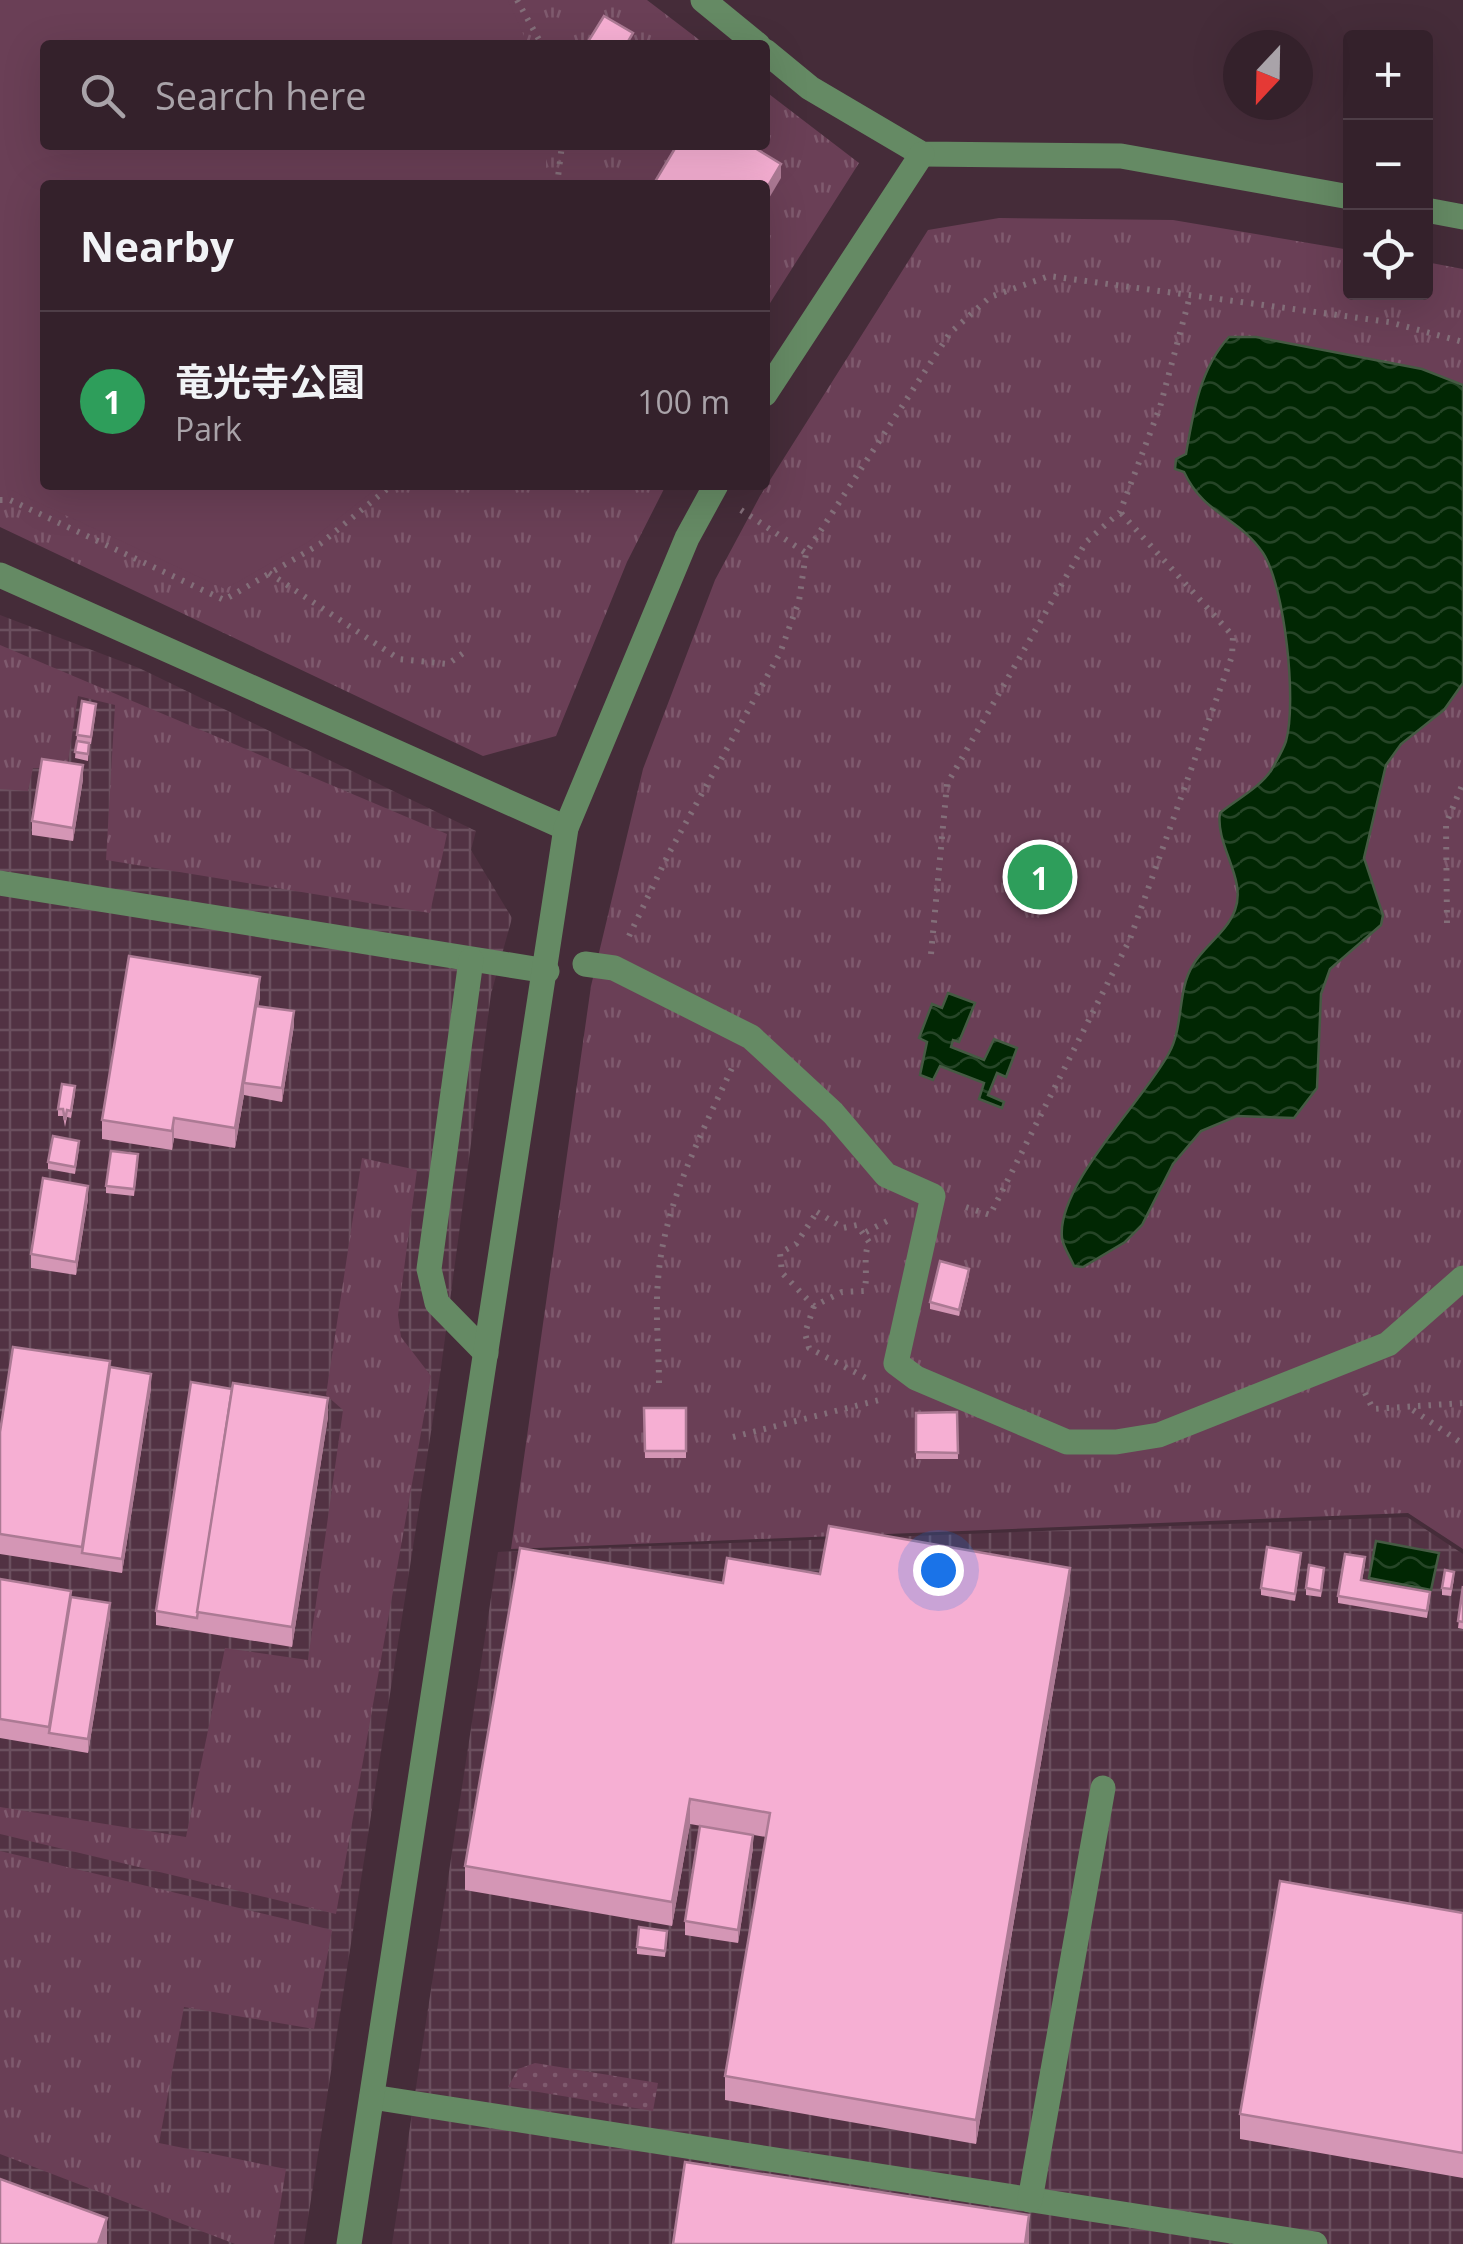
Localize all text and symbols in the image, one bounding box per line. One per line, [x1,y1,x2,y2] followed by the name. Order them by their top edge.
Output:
[1223,30,1313,120] north arrow
[1343,30,1433,300] map controls
[1343,30,1433,120] button: +
[40,40,770,150] search box
[75,68,130,123] icon: search
[155,69,367,121] text: Search here
[1343,120,1433,210] button: −
[1343,210,1433,300] button: locate
[80,217,234,274] text: Nearby
[175,355,365,407] text: 竜光寺公園
[103,380,122,423] text: 1
[637,380,730,423] text: 100 m
[175,407,242,450] text: Park
[1008,840,1072,914] pin: 1
[913,1545,964,1596] your location

